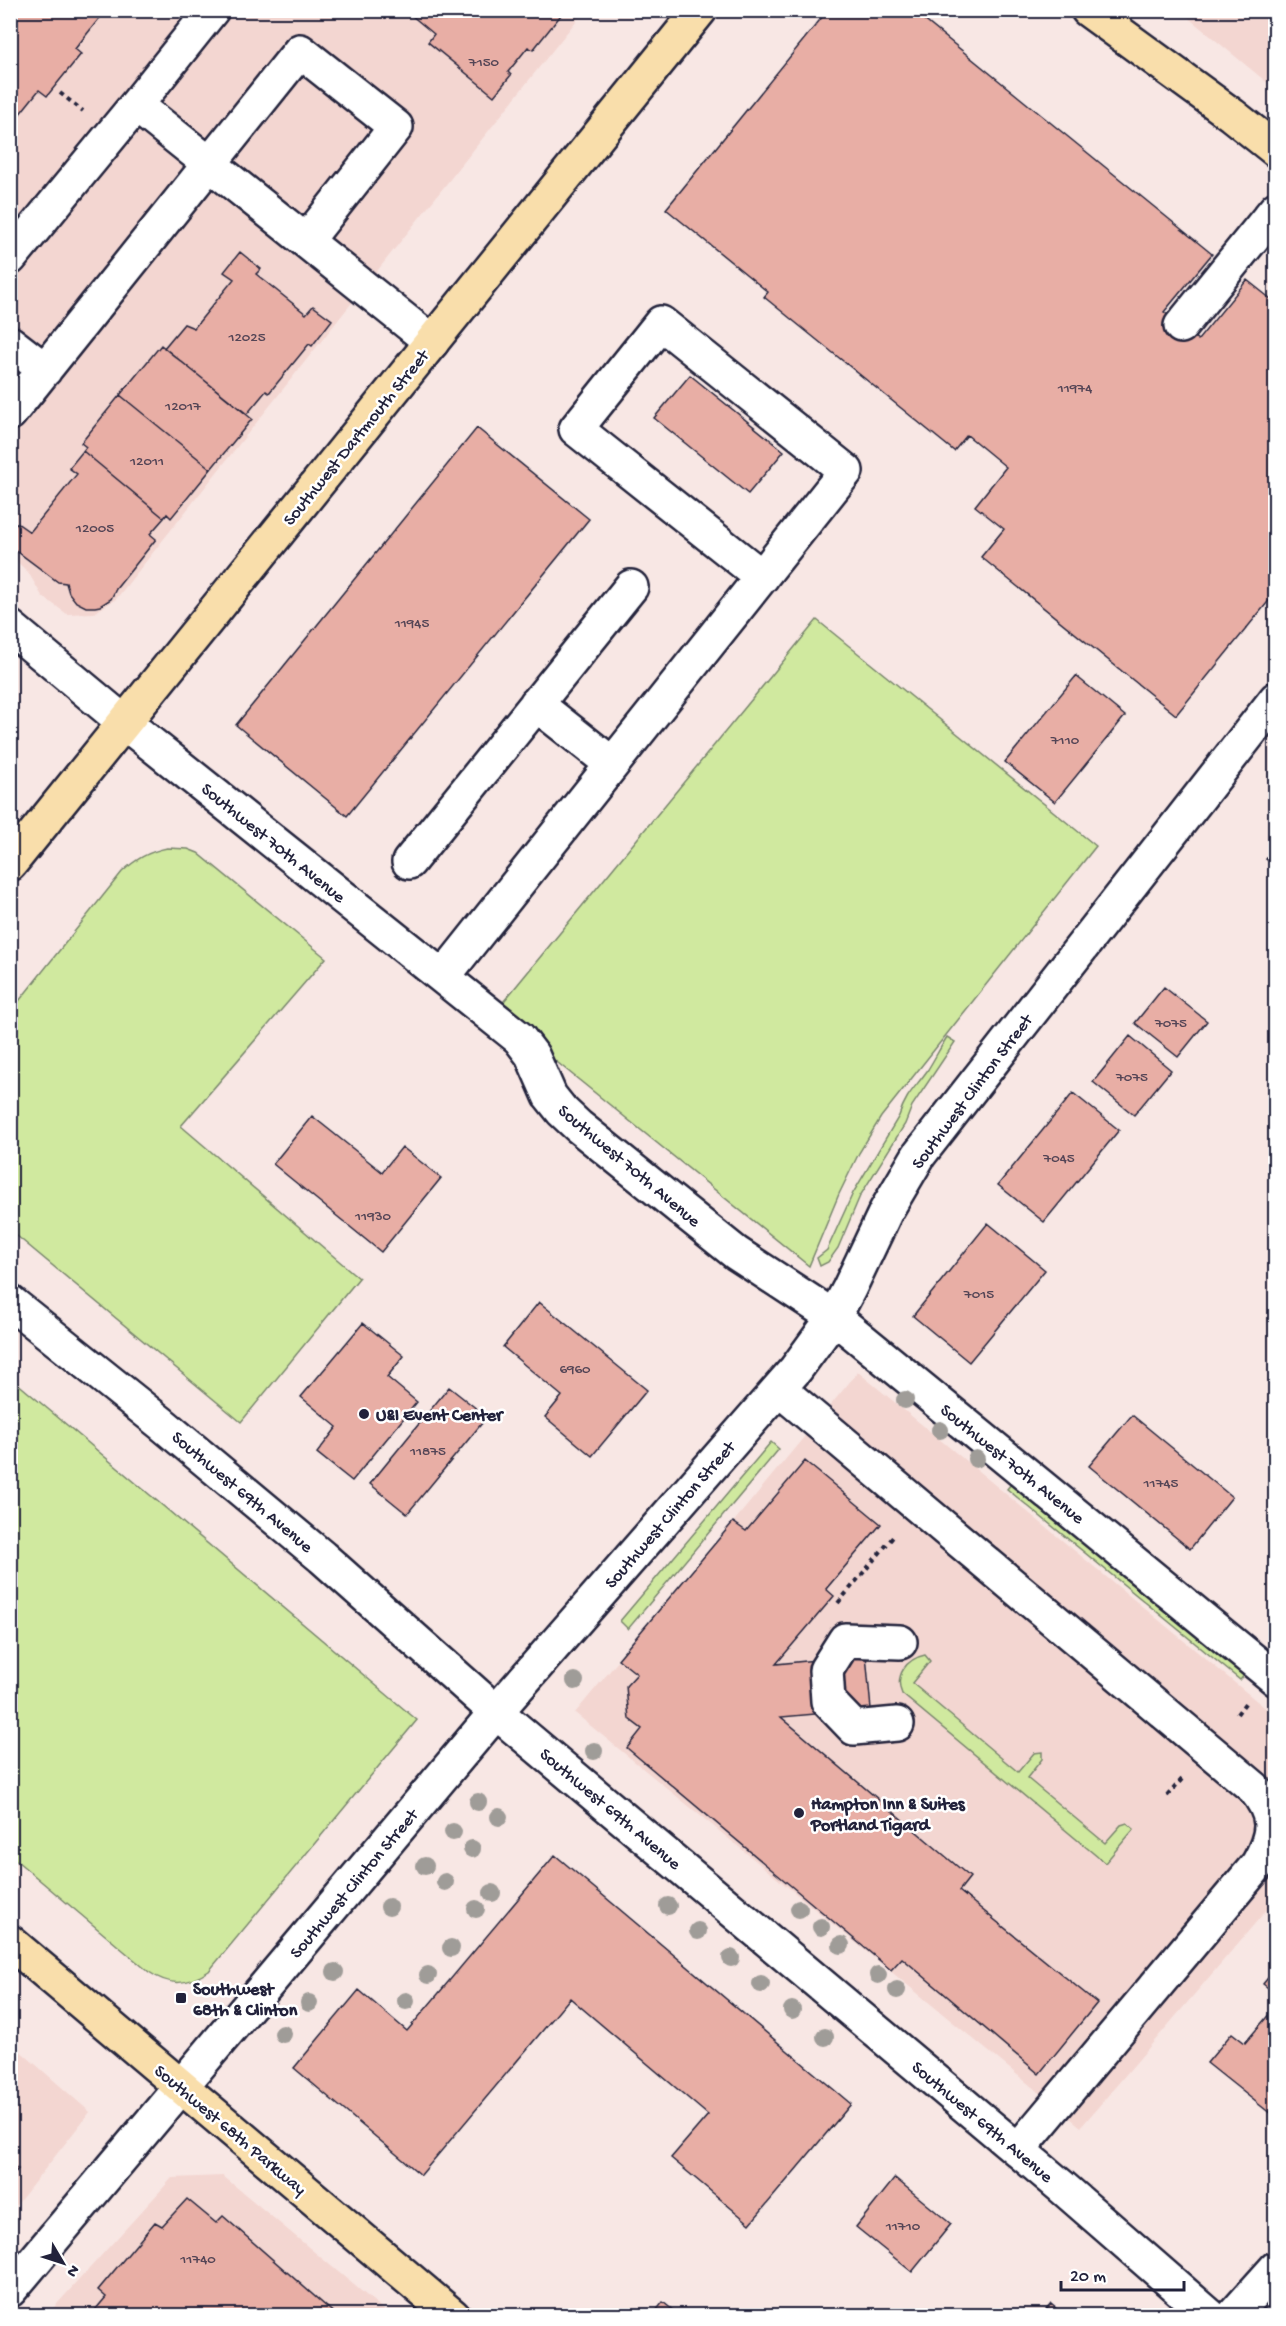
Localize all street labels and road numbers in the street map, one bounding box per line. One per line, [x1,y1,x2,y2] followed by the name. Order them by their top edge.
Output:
[280,345,435,531] street label: Southwest Dartmouth Street
[196,779,349,909] street label: Southwest 70th Avenue
[908,1010,1039,1174] street label: Southwest Clinton Street
[553,1101,704,1233] street label: Southwest 70th Avenue
[935,1400,1088,1530] street label: Southwest 70th Avenue
[166,1428,317,1559] street label: Southwest 69th Avenue
[601,1436,742,1594] street label: Southwest Clinton Street
[534,1745,685,1876] street label: Southwest 69th Avenue
[286,1804,425,1963] street label: Southwest Clinton Street
[906,2058,1057,2189] street label: Southwest 69th Avenue
[149,2061,310,2201] street label: Southwest 68th Parkway

